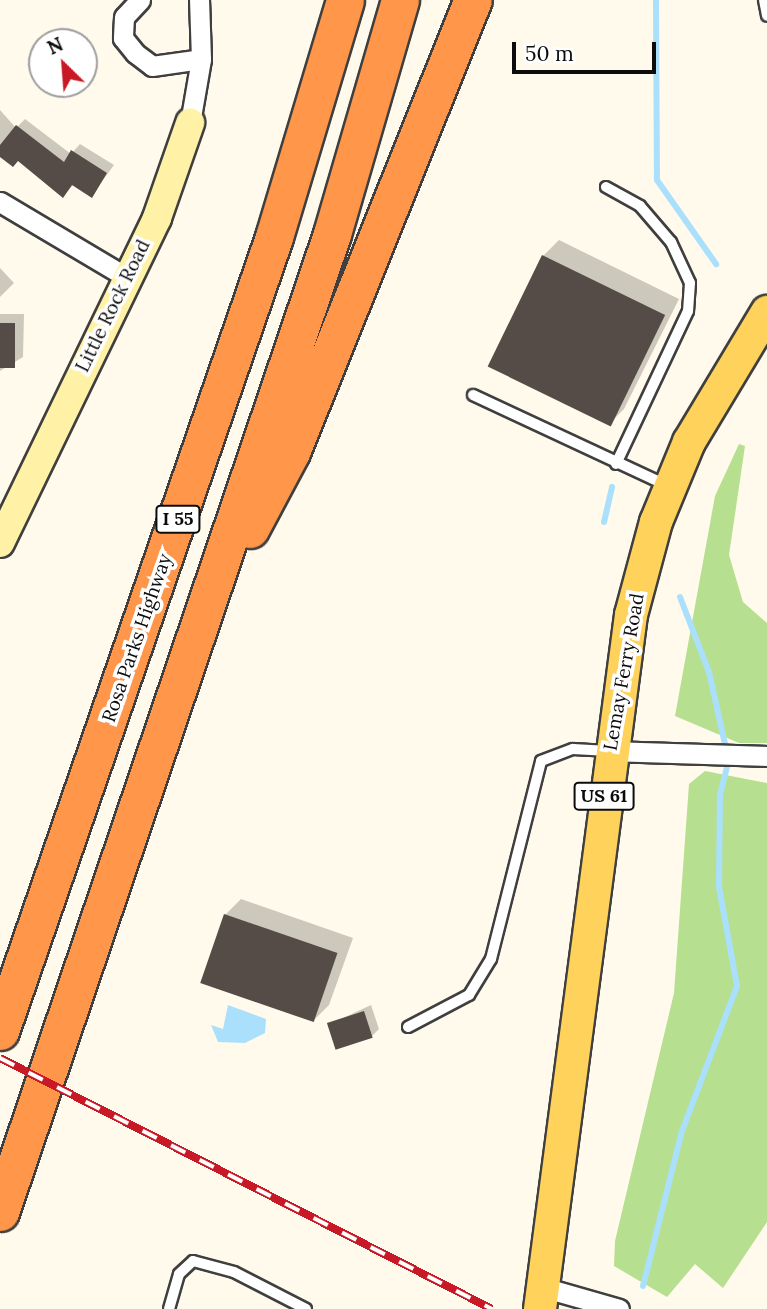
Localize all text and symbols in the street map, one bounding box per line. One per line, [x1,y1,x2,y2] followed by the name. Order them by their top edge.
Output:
[28,28,98,98] north arrow
[515,28,658,72] scale bar
[43,32,67,60] text: N
[525,40,574,67] text: 50 m
[71,236,155,376] street label: Little Rock Road
[155,504,201,534] road number: I 55
[97,551,177,725] street label: Rosa Parks Highway
[599,592,649,752] street label: Lemay Ferry Road
[572,782,636,810] road number: US 61

